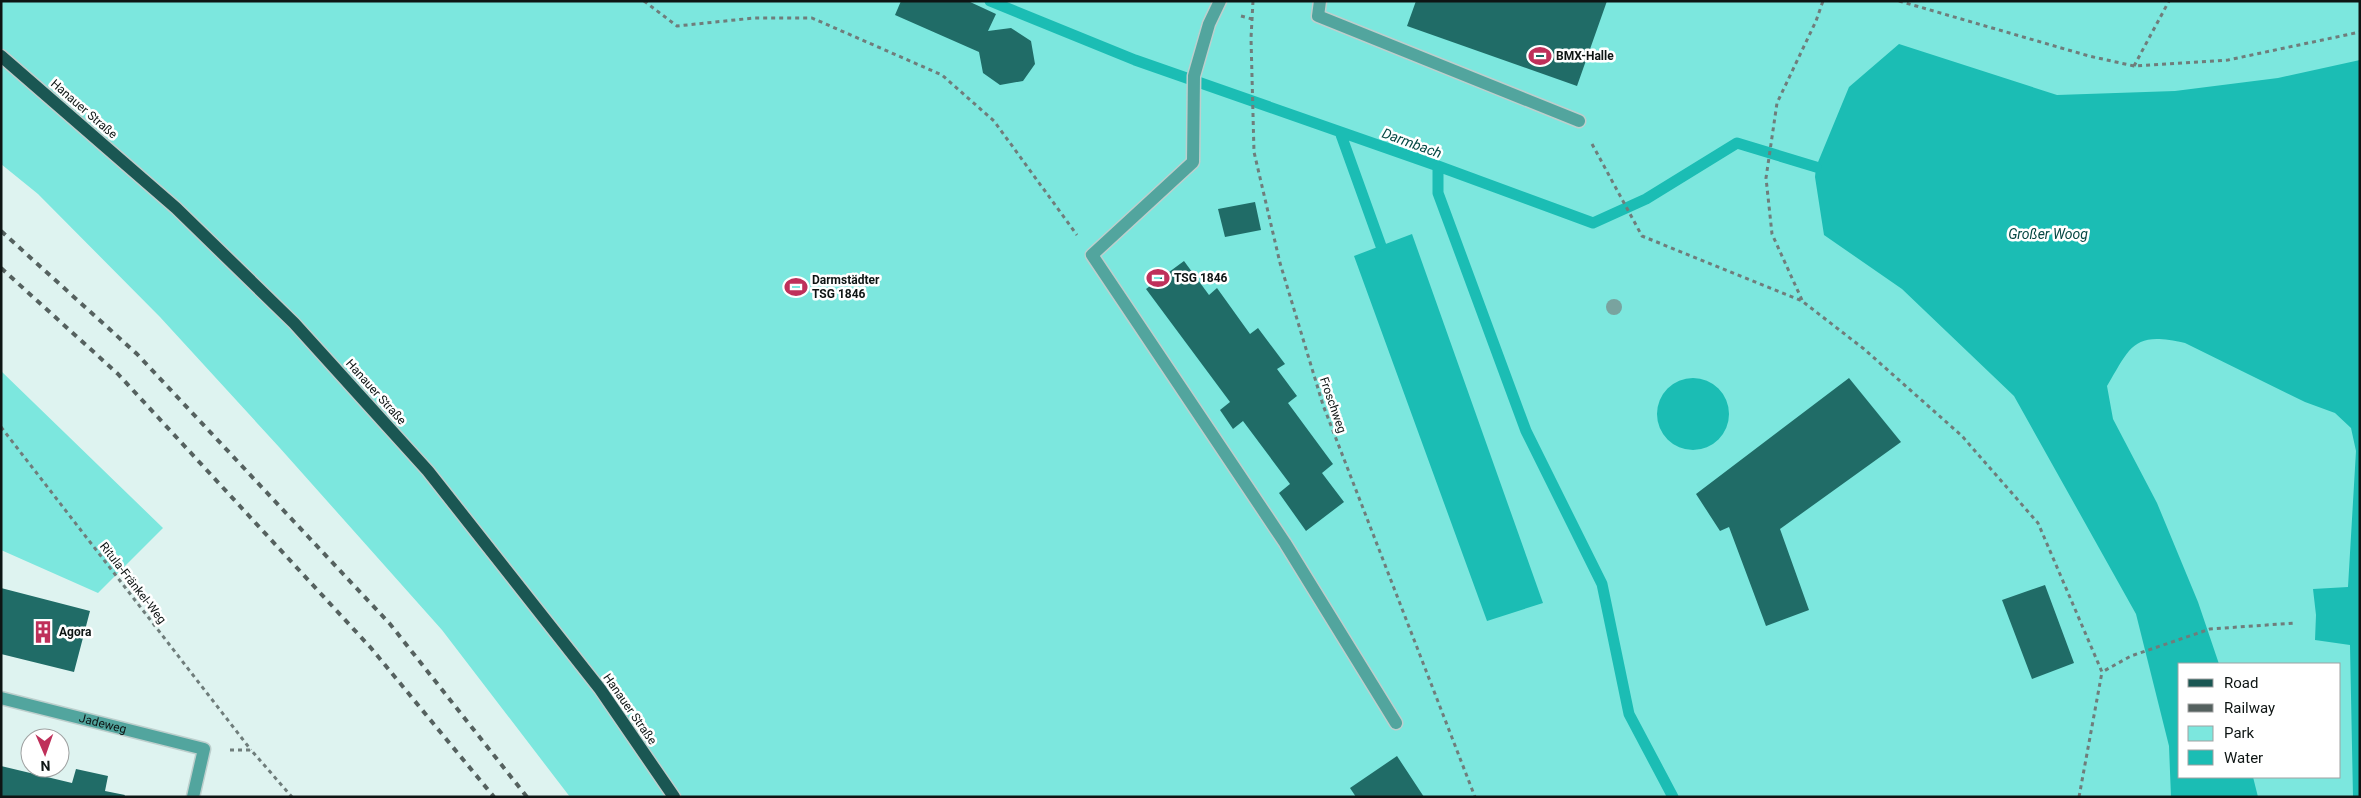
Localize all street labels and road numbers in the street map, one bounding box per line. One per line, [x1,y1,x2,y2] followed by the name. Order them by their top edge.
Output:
[48,76,120,142] street label: Hanauer Straße
[343,356,409,428] street label: Hanauer Straße
[1317,375,1349,435] street label: Froschweg
[97,540,169,626] street label: Ritula-Fränkel-Weg
[600,671,660,747] street label: Hanauer Straße
[78,711,128,736] street label: Jadeweg

